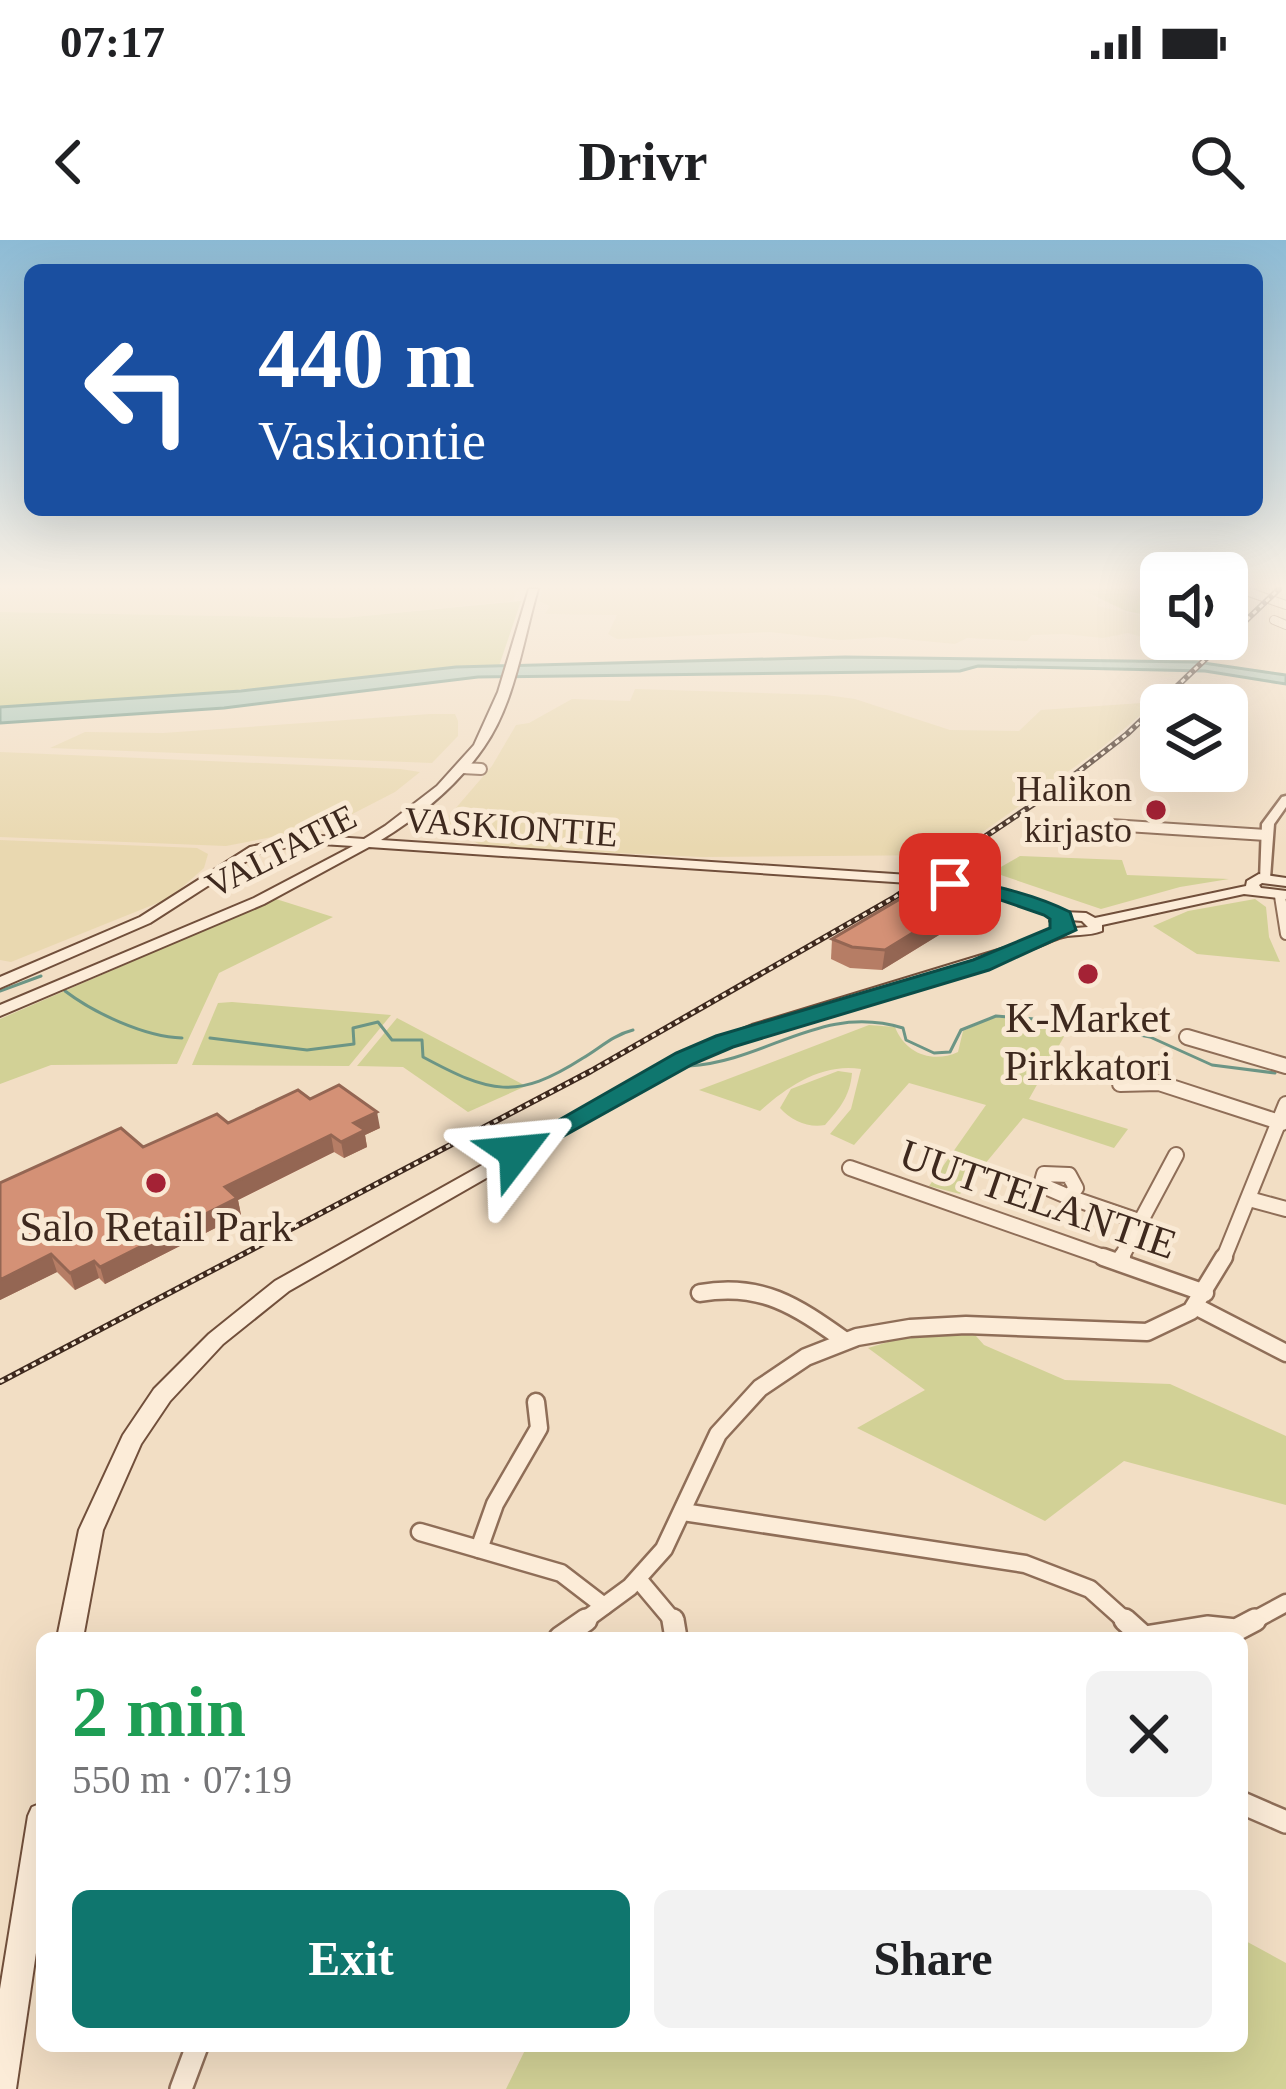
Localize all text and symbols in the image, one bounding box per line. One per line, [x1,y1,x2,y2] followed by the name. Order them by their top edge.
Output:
[60,17,165,67] text: 07:17
[36,129,102,195] icon: back
[1184,129,1250,195] icon: search
[579,132,707,192] text: Drivr
[60,312,216,468] icon: left
[258,312,475,405] text: 440 m
[258,411,486,471] text: Vaskiontie
[1140,552,1248,792] map controls
[1140,552,1248,660] button: sound
[1140,684,1248,792] button: layers
[1016,769,1132,850] place label: Halikon kirjasto
[199,796,363,906] street label: VALTATIE
[1143,797,1169,823] marker: Halikon kirjasto
[403,800,619,854] street label: VASKIONTIE
[899,833,1001,935] pin
[917,851,983,917] icon: arrive
[1075,961,1101,987] marker: K-Market Pirkkatori
[1004,995,1172,1089] place label: K-Market Pirkkatori
[453,1089,579,1215] position arrow
[894,1130,1182,1268] street label: UUTTELANTIE
[143,1170,169,1196] marker: Salo Retail Park
[20,1204,292,1250] place label: Salo Retail Park
[1086,1671,1212,1797] button: close
[72,1672,246,1752] text: 2 min
[72,1758,292,1801] text: 550 m · 07:19
[72,1890,630,2028] button: Exit
[654,1890,1212,2028] button: Share

